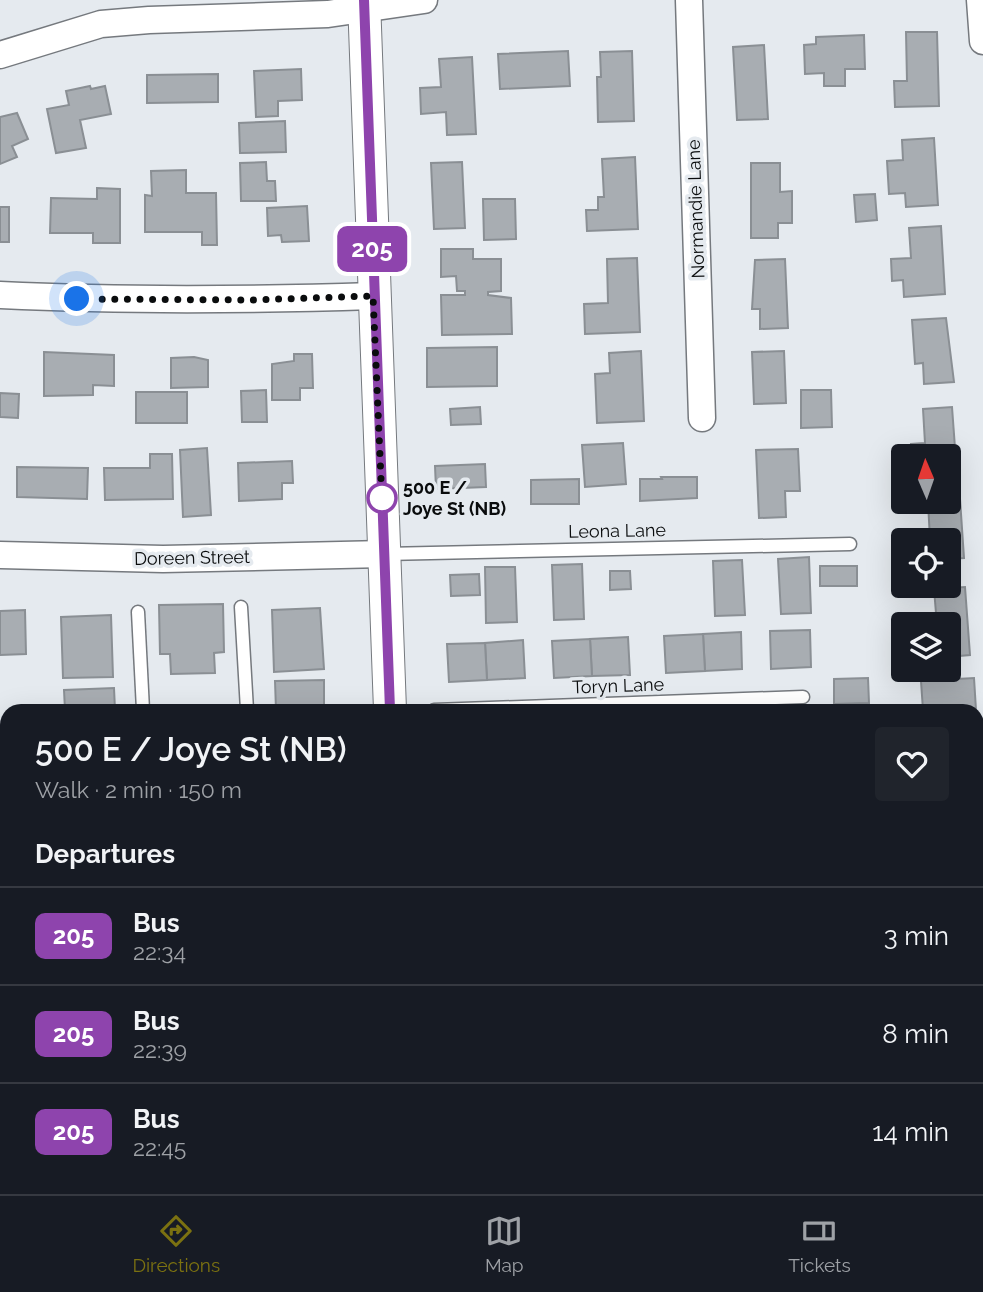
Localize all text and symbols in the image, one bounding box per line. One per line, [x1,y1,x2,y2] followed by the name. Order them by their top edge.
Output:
[683,139,708,279] street label: Normandie Lane
[332,226,412,272] line badge: 205
[351,234,393,263] text: 205
[59,281,94,316] your location
[891,444,961,514] north arrow
[891,444,961,682] map controls
[403,477,506,519] place label: 500 E / Joye St (NB)
[367,483,397,513] marker: 500 E / Joye St (NB)
[568,519,667,542] street label: Leona Lane
[891,528,961,598] button: locate
[134,546,250,569] street label: Doreen Street
[891,612,961,682] button: layers
[572,673,665,698] street label: Toryn Lane
[875,727,949,801] button: heart
[35,730,347,769] text: 500 E / Joye St (NB)
[35,776,242,803] text: Walk · 2 min · 150 m
[35,839,175,869] text: Departures
[133,908,180,938] text: Bus
[53,921,94,950] text: 205
[884,921,949,951] text: 3 min
[133,938,186,965] text: 22:34
[133,1006,180,1036] text: Bus
[53,1019,94,1048] text: 205
[882,1019,949,1049] text: 8 min
[133,1036,187,1063] text: 22:39
[133,1104,180,1134] text: Bus
[53,1117,94,1146] text: 205
[872,1117,949,1147] text: 14 min
[133,1134,186,1161] text: 22:45
[132,1212,220,1276] tab: Directions
[485,1212,524,1276] tab: Map
[788,1212,851,1276] tab: Tickets

